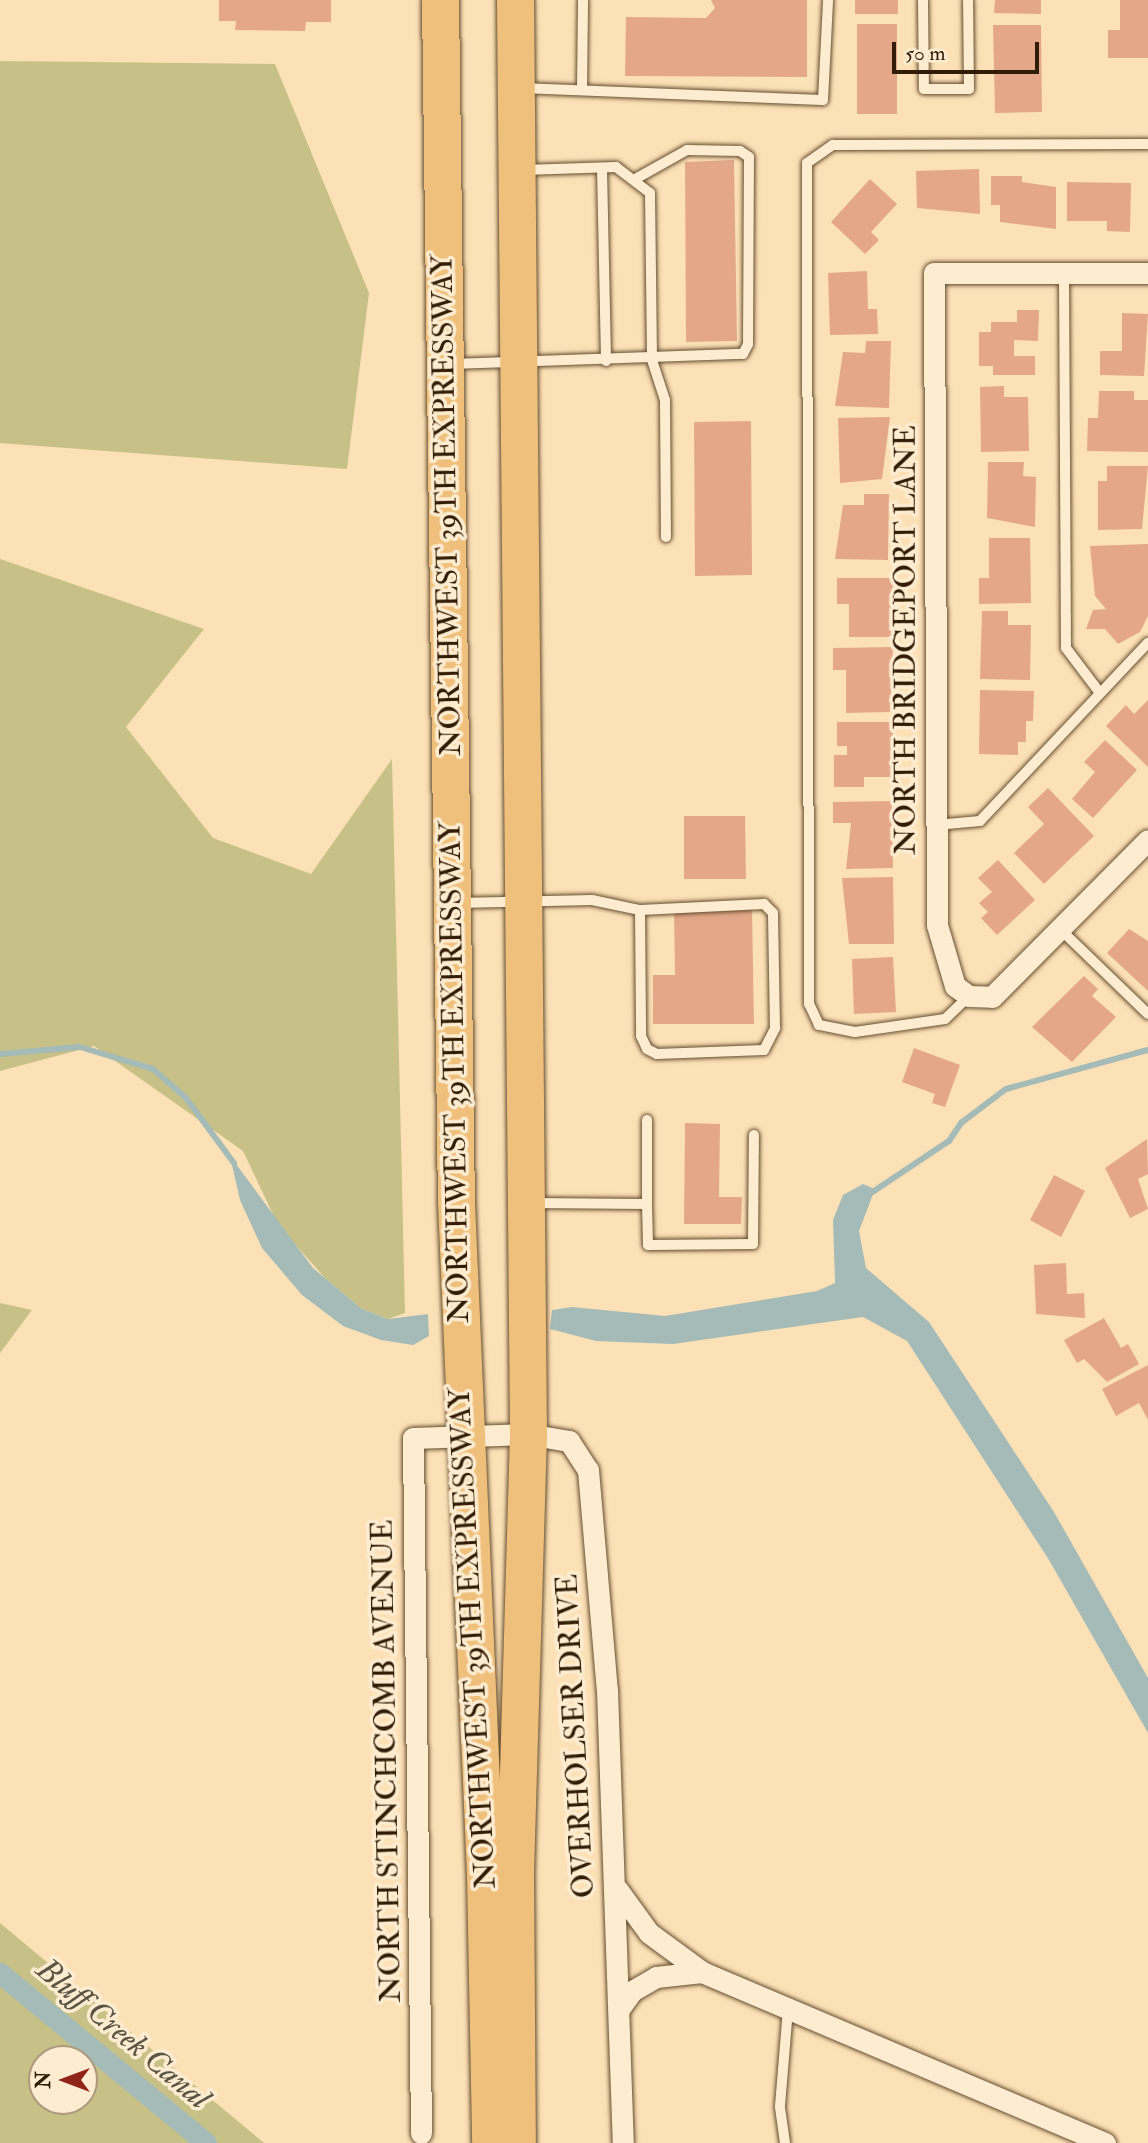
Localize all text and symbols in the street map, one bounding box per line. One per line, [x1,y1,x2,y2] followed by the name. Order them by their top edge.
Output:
[896,28,1043,72] scale bar
[905,40,946,67] text: 50 m
[425,254,469,756] street label: NORTHWEST 39TH EXPRESSWAY
[888,425,924,855] street label: NORTH BRIDGEPORT LANE
[433,821,477,1323] street label: NORTHWEST 39TH EXPRESSWAY
[442,1386,504,1890] street label: NORTHWEST 39TH EXPRESSWAY
[365,1519,409,2003] street label: NORTH STINCHCOMB AVENUE
[550,1573,602,1899] street label: OVERHOLSER DRIVE
[29,1950,217,2118] water label: Bluff Creek Canal
[28,2045,98,2115] north arrow
[32,2072,56,2089] text: N

